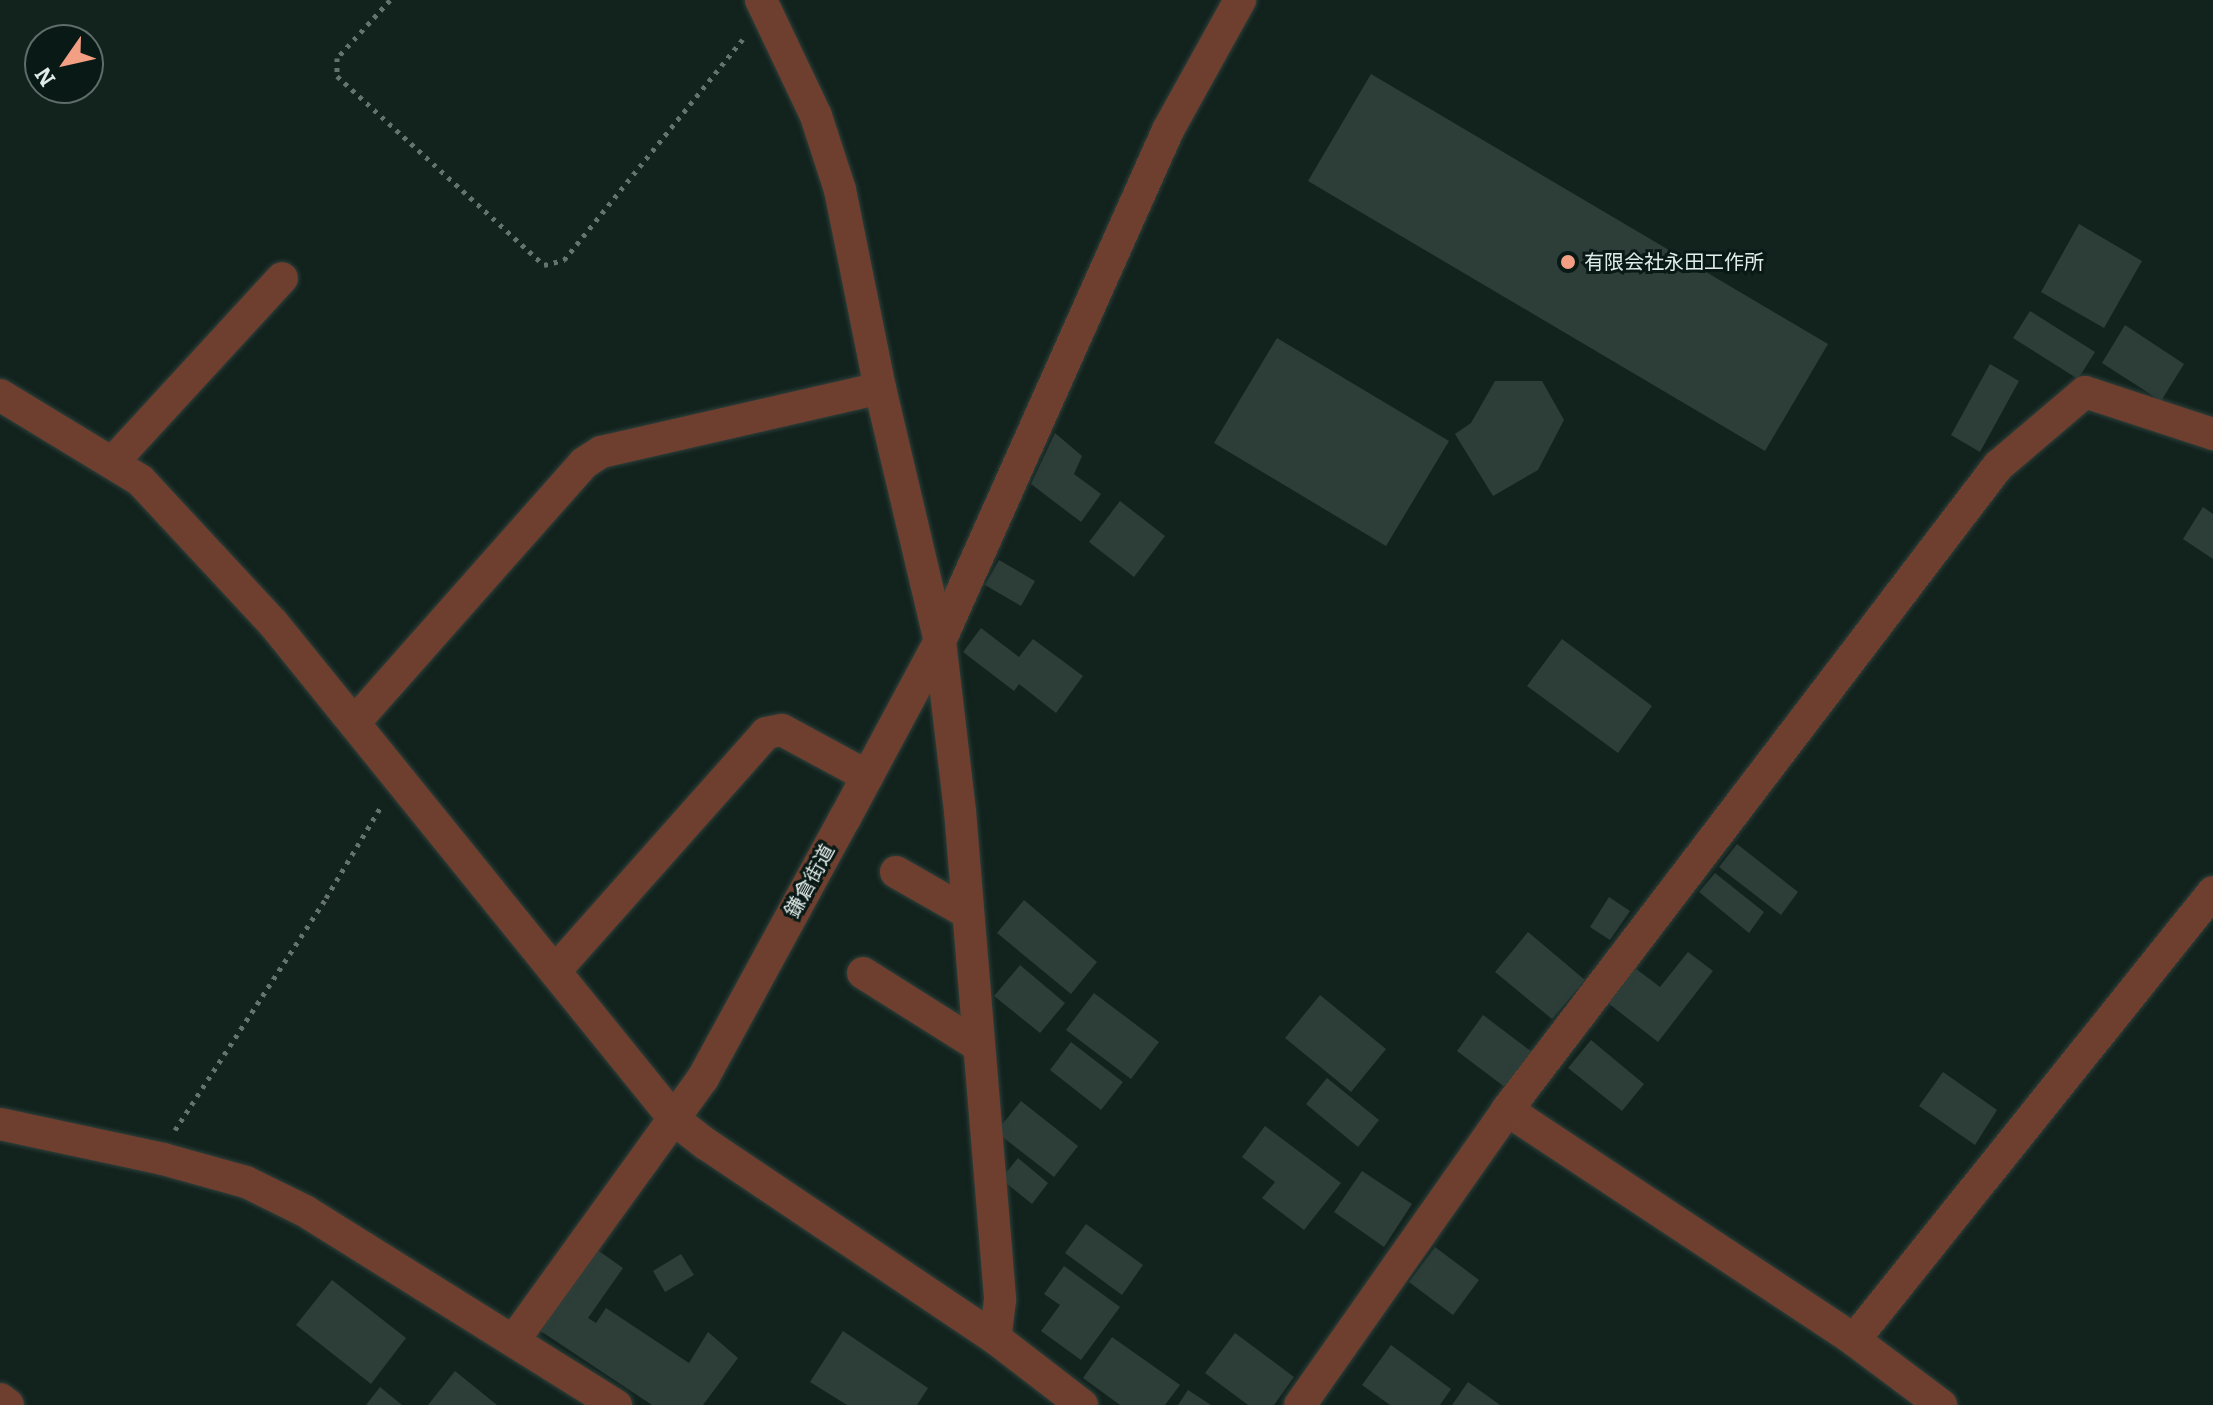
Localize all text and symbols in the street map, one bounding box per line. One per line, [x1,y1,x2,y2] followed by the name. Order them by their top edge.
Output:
[24,24,104,104] north arrow
[29,62,61,91] text: N
[1584,250,1764,274] place label: 有限会社永田工作所
[1559,253,1577,271] marker: 有限会社永田工作所
[780,840,840,922] street label: 鎌倉街道

